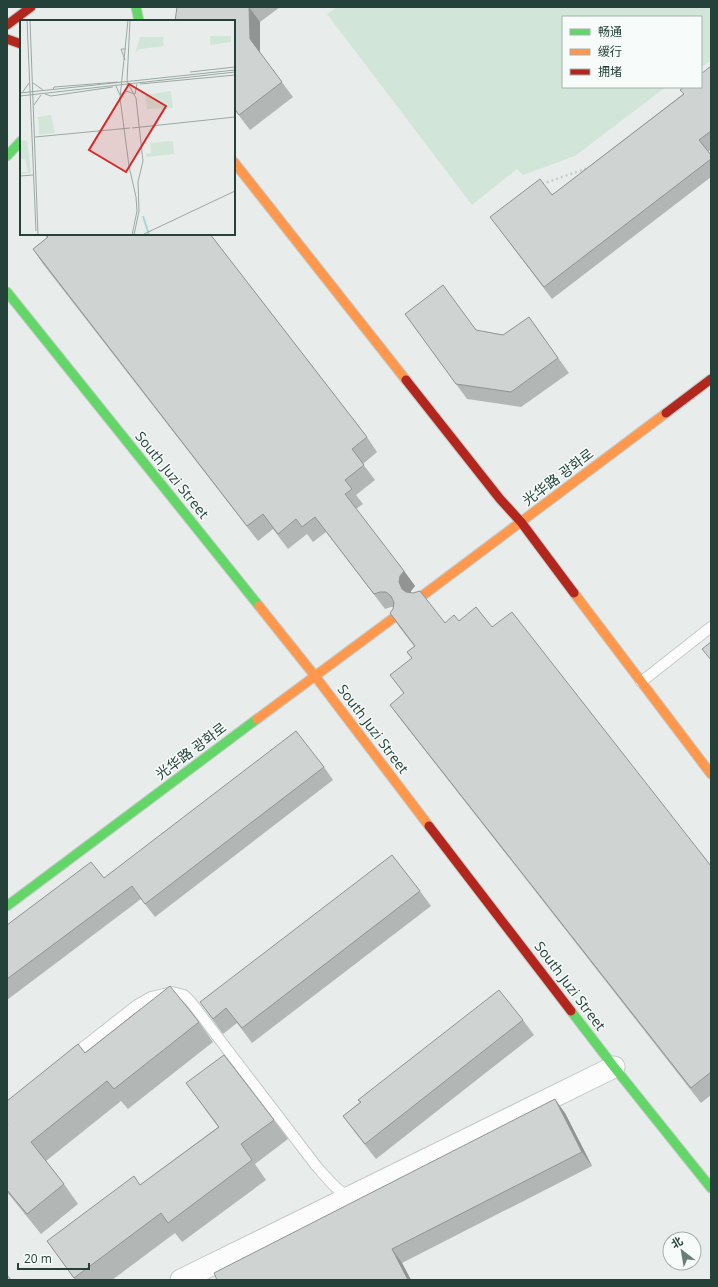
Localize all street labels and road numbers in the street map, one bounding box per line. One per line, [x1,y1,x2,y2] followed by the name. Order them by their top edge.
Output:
[131,427,213,522] street label: South Juzi Street
[518,444,597,510] street label: 光华路 광화로
[334,680,413,777] street label: South Juzi Street
[151,718,230,784] street label: 光华路 광화로
[531,937,610,1034] street label: South Juzi Street

